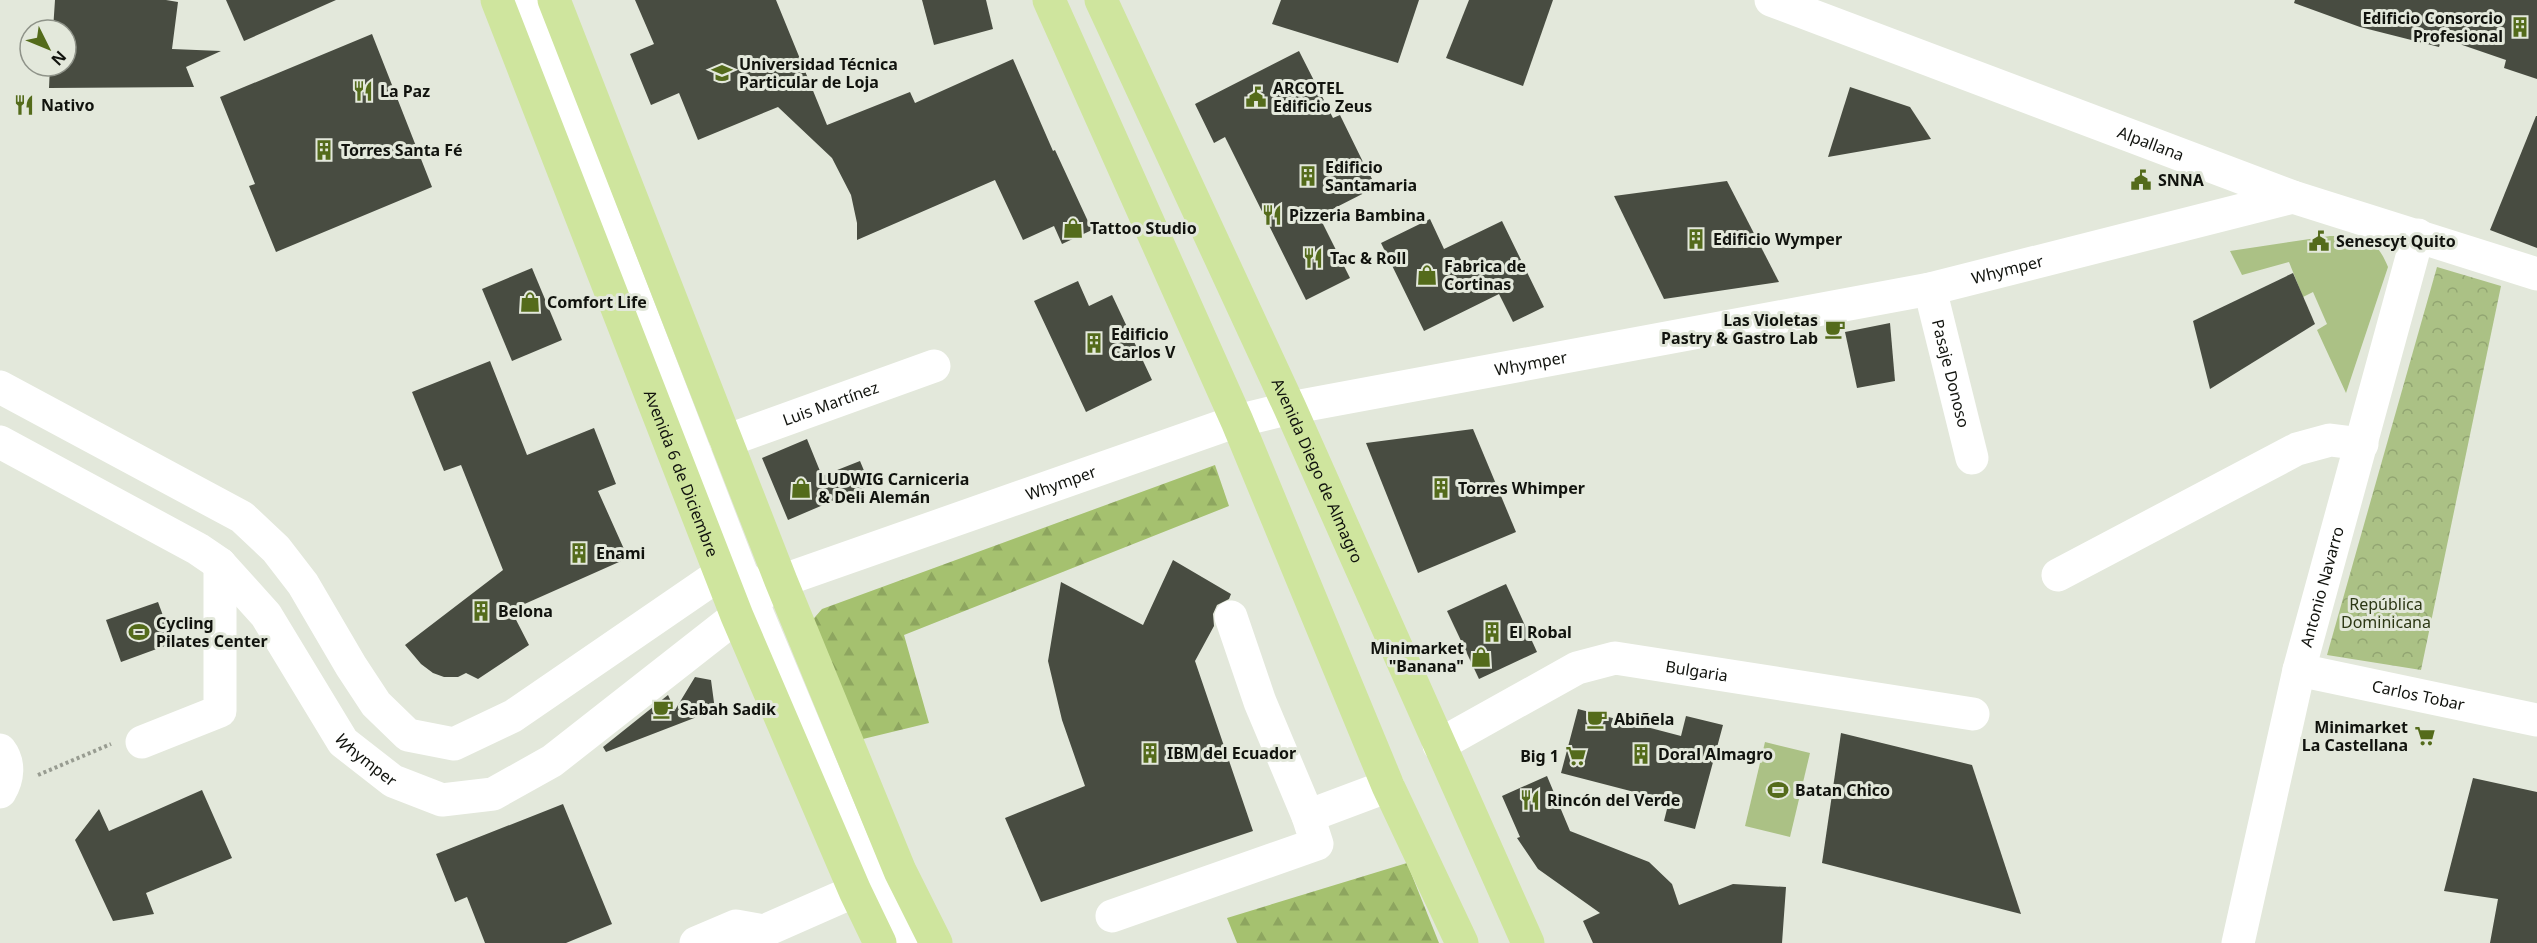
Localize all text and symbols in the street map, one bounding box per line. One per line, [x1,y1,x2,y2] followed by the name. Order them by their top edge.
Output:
[2362,7,2503,47] place label: Edificio Consorcio Profesional
[2508,15,2532,39] building icon: Edificio Consorcio Profesional
[18,18,78,78] north arrow
[46,46,71,70] text: N
[739,53,898,93] place label: Universidad Técnica Particular de Loja
[710,61,734,85] school or university icon: Universidad Técnica Particular de Loja
[1273,77,1372,117] place label: ARCOTEL Edificio Zeus
[351,79,375,103] restaurant icon: La Paz
[380,80,430,102] place label: La Paz
[1244,85,1268,109] public building icon: ARCOTEL Edificio Zeus
[12,93,36,117] restaurant icon: Nativo
[41,94,94,116] place label: Nativo
[2115,121,2187,166] street label: Alpallana
[312,138,336,162] building icon: Torres Santa Fé
[341,139,463,161] place label: Torres Santa Fé
[1325,156,1417,196] place label: Edificio Santamaria
[1296,164,1320,188] building icon: Edificio Santamaria
[2129,168,2153,192] public building icon: SNNA
[2158,169,2205,191] place label: SNNA
[1260,203,1284,227] restaurant icon: Pizzeria Bambina
[1289,204,1425,226] place label: Pizzeria Bambina
[1061,216,1085,240] shop icon: Tattoo Studio
[1090,217,1197,239] place label: Tattoo Studio
[1684,227,1708,251] building icon: Edificio Wymper
[1713,228,1842,250] place label: Edificio Wymper
[2307,229,2331,253] public building icon: Senescyt Quito
[2336,230,2456,252] place label: Senescyt Quito
[1301,246,1325,270] restaurant icon: Tac & Roll
[1330,247,1406,269] place label: Tac & Roll
[1969,250,2046,289] street label: Whymper
[1444,255,1526,295] place label: Fabrica de Cortinas
[1415,263,1439,287] shop icon: Fabrica de Cortinas
[518,290,542,314] shop icon: Comfort Life
[547,291,647,313] place label: Comfort Life
[1661,309,1818,349] place label: Las Violetas Pastry & Gastro Lab
[1823,317,1847,341] cafe icon: Las Violetas Pastry & Gastro Lab
[1927,317,1975,430] street label: Pasaje Donoso
[1111,323,1176,363] place label: Edificio Carlos V
[1082,331,1106,355] building icon: Edificio Carlos V
[1493,346,1569,381] street label: Whymper
[1267,375,1369,566] street label: Avenida Diego de Almagro
[779,376,881,431] street label: Luis Martínez
[639,387,724,560] street label: Avenida 6 de Diciembre
[1023,460,1100,505] street label: Whymper
[818,468,969,508] place label: LUDWIG Carniceria & Deli Alemán
[789,476,813,500] shop icon: LUDWIG Carniceria & Deli Alemán
[1429,476,1453,500] building icon: Torres Whimper
[1458,477,1585,499] place label: Torres Whimper
[2295,524,2349,650] street label: Antonio Navarro
[567,541,591,565] building icon: Enami
[596,542,645,564] place label: Enami
[2341,593,2431,633] park label: República Dominicana
[469,599,493,623] building icon: Belona
[498,600,553,622] place label: Belona
[156,612,268,652] place label: Cycling Pilates Center
[127,620,151,644] sports icon: Cycling Pilates Center
[1480,620,1504,644] building icon: El Robal
[1509,621,1572,643] place label: El Robal
[1370,637,1464,677] place label: Minimarket "Banana"
[1469,645,1493,669] shop icon: Minimarket "Banana"
[1664,655,1730,687] street label: Bulgaria
[2370,675,2467,716] street label: Carlos Tobar
[651,697,675,721] cafe icon: Sabah Sadik
[680,698,776,720] place label: Sabah Sadik
[1585,707,1609,731] cafe icon: Abiñela
[1614,708,1674,730] place label: Abiñela
[2302,716,2408,756] place label: Minimarket La Castellana
[2413,724,2437,748] supermarket icon: Minimarket La Castellana
[330,730,402,791] street label: Whymper
[1138,741,1162,765] building icon: IBM del Ecuador
[1167,742,1296,764] place label: IBM del Ecuador
[1629,742,1653,766] building icon: Doral Almagro
[1658,743,1773,765] place label: Doral Almagro
[1564,744,1588,768] supermarket icon: Big 1
[1520,745,1559,767] place label: Big 1
[1766,778,1790,802] sports icon: Batan Chico
[1795,779,1890,801] place label: Batan Chico
[1518,788,1542,812] restaurant icon: Rincón del Verde
[1547,789,1680,811] place label: Rincón del Verde

